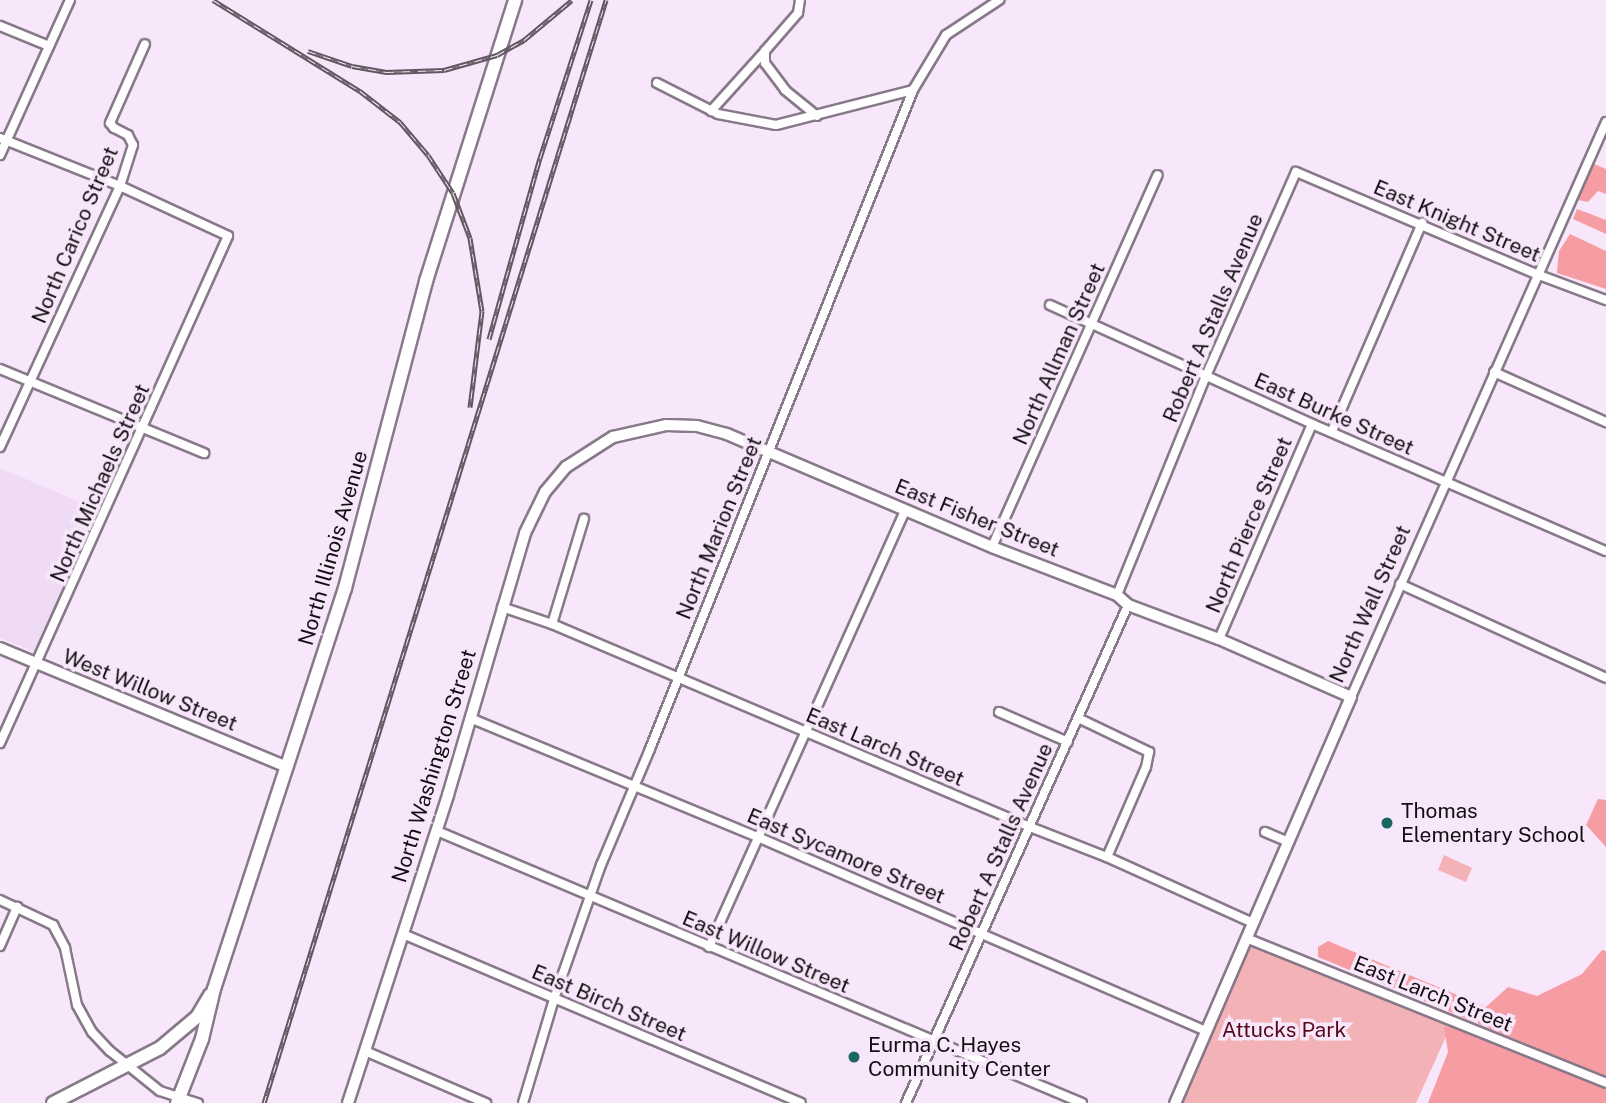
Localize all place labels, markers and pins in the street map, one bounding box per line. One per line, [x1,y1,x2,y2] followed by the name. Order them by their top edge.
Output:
[1401,798,1585,848] place label: Thomas Elementary School
[1379,815,1395,831] marker: Thomas Elementary School
[868,1032,1051,1082] place label: Eurma C. Hayes Community Center
[846,1049,862,1065] marker: Eurma C. Hayes Community Center

